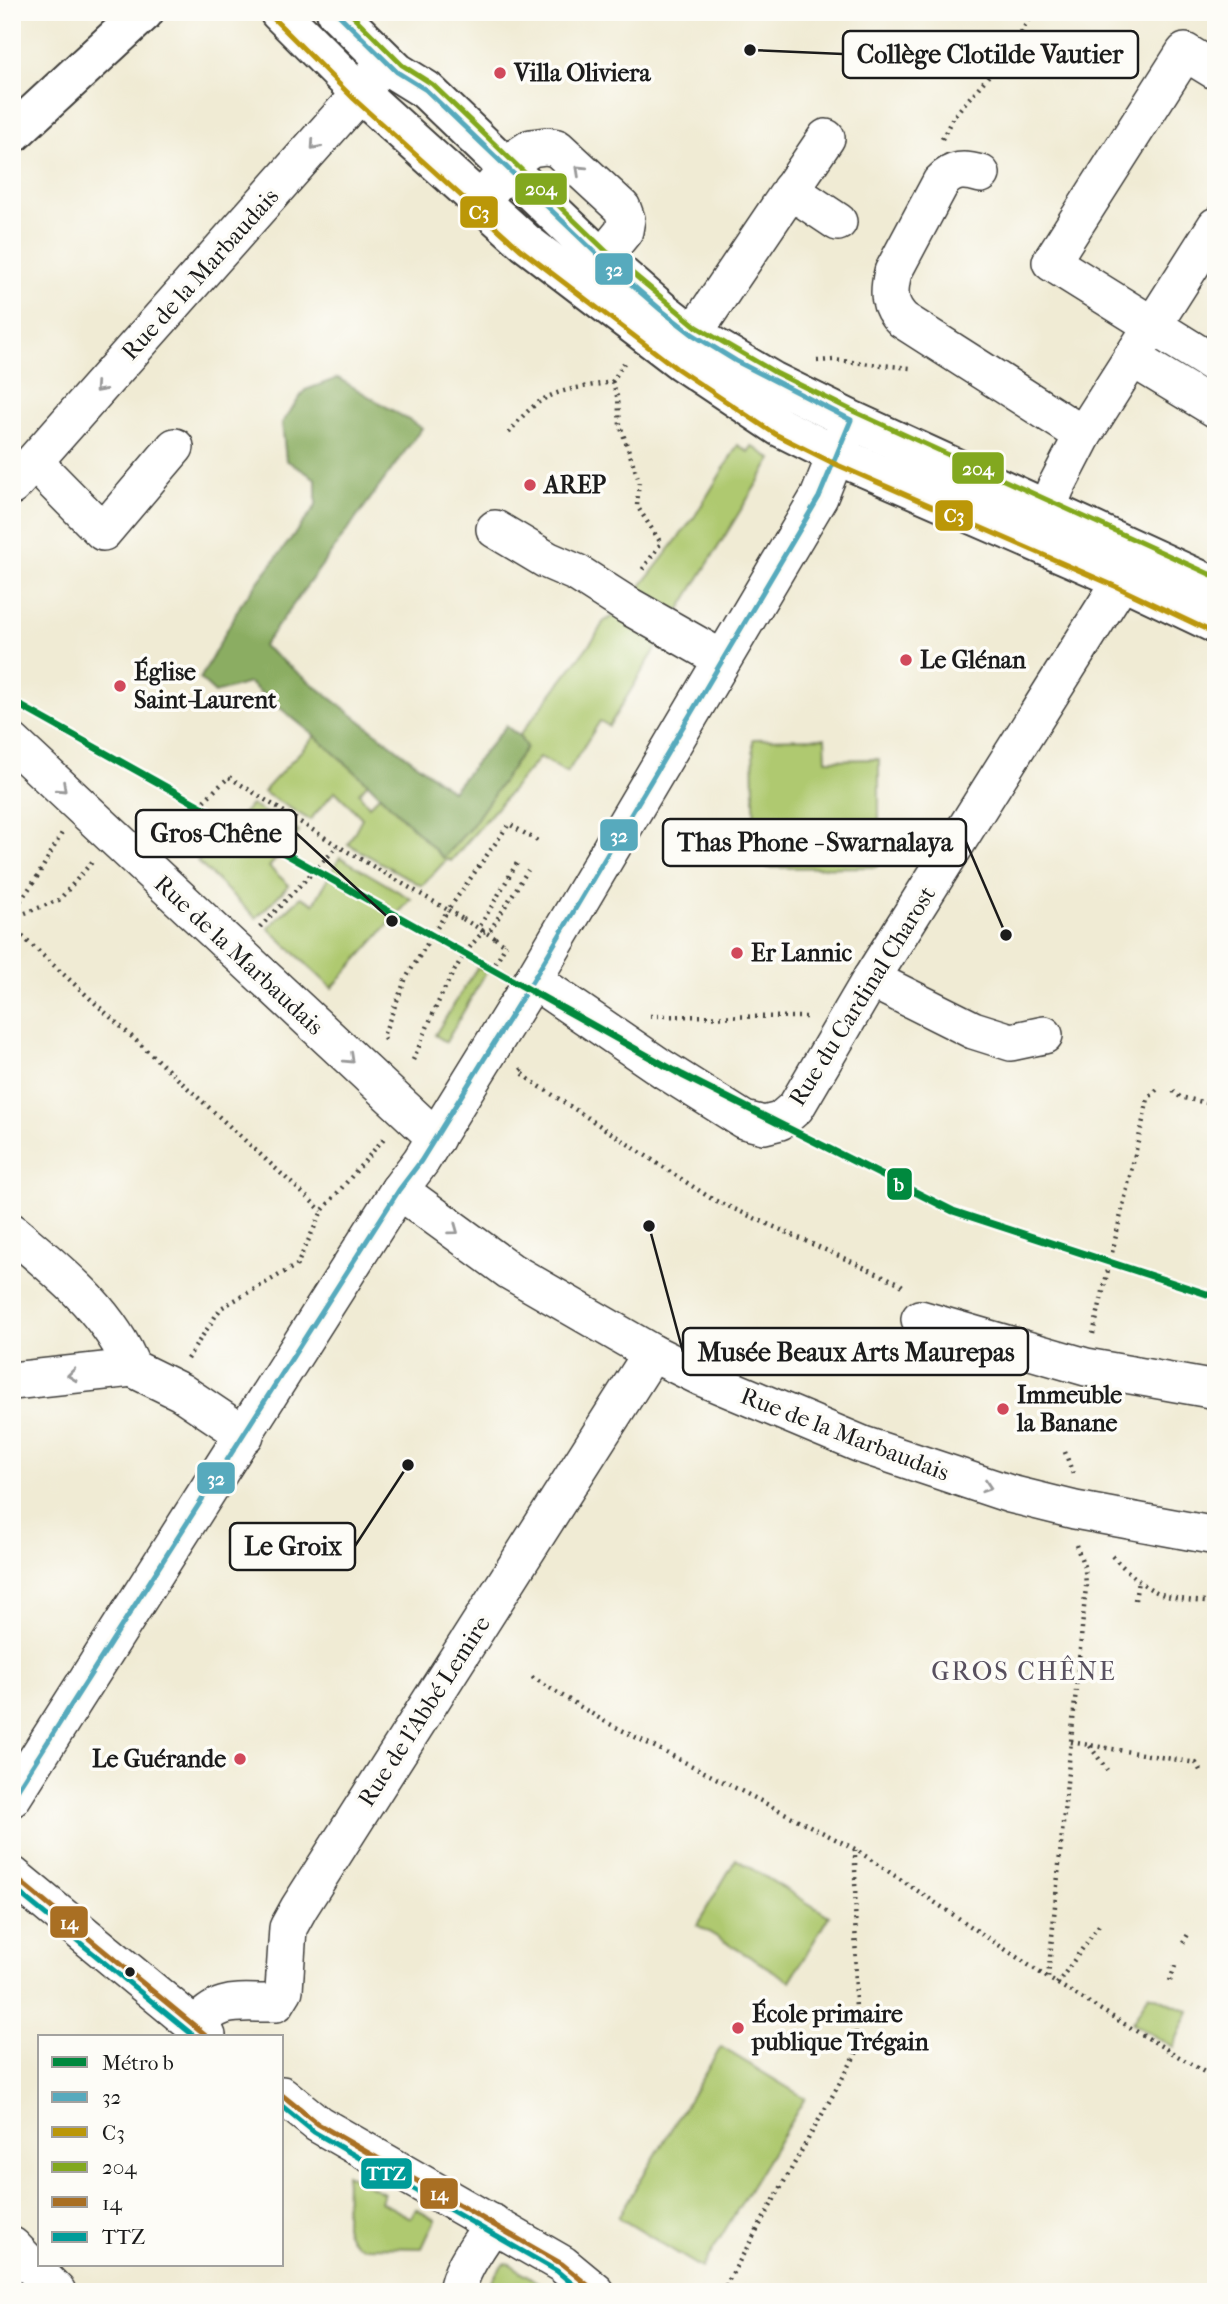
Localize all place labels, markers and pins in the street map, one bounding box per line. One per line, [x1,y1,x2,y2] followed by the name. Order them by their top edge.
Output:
[843,31,1138,78] callout: Collège Clotilde Vautier
[513,59,652,87] place label: Villa Oliviera
[492,65,508,81] marker: Villa Oliviera
[542,471,607,499] place label: AREP
[522,477,538,493] marker: AREP
[920,646,1027,674] place label: Le Glénan
[898,652,914,668] marker: Le Glénan
[134,656,277,714] place label: Église Saint-Laurent
[112,678,128,694] marker: Église Saint-Laurent
[136,810,296,857] callout: Gros-Chêne
[663,819,966,866] callout: Thas Phone - Swarnalaya
[751,939,852,967] place label: Er Lannic
[729,945,745,961] marker: Er Lannic
[683,1328,1028,1375] callout: Musée Beaux Arts Maurepas
[1016,1381,1122,1437] place label: Immeuble la Banane
[995,1401,1011,1417] marker: Immeuble la Banane
[230,1523,355,1570] callout: Le Groix
[92,1745,226,1773] place label: Le Guérande
[232,1751,248,1767] marker: Le Guérande
[123,1965,137,1979] unlabelled marker
[751,1998,930,2056] place label: École primaire publique Trégain
[730,2020,746,2036] marker: École primaire publique Trégain

